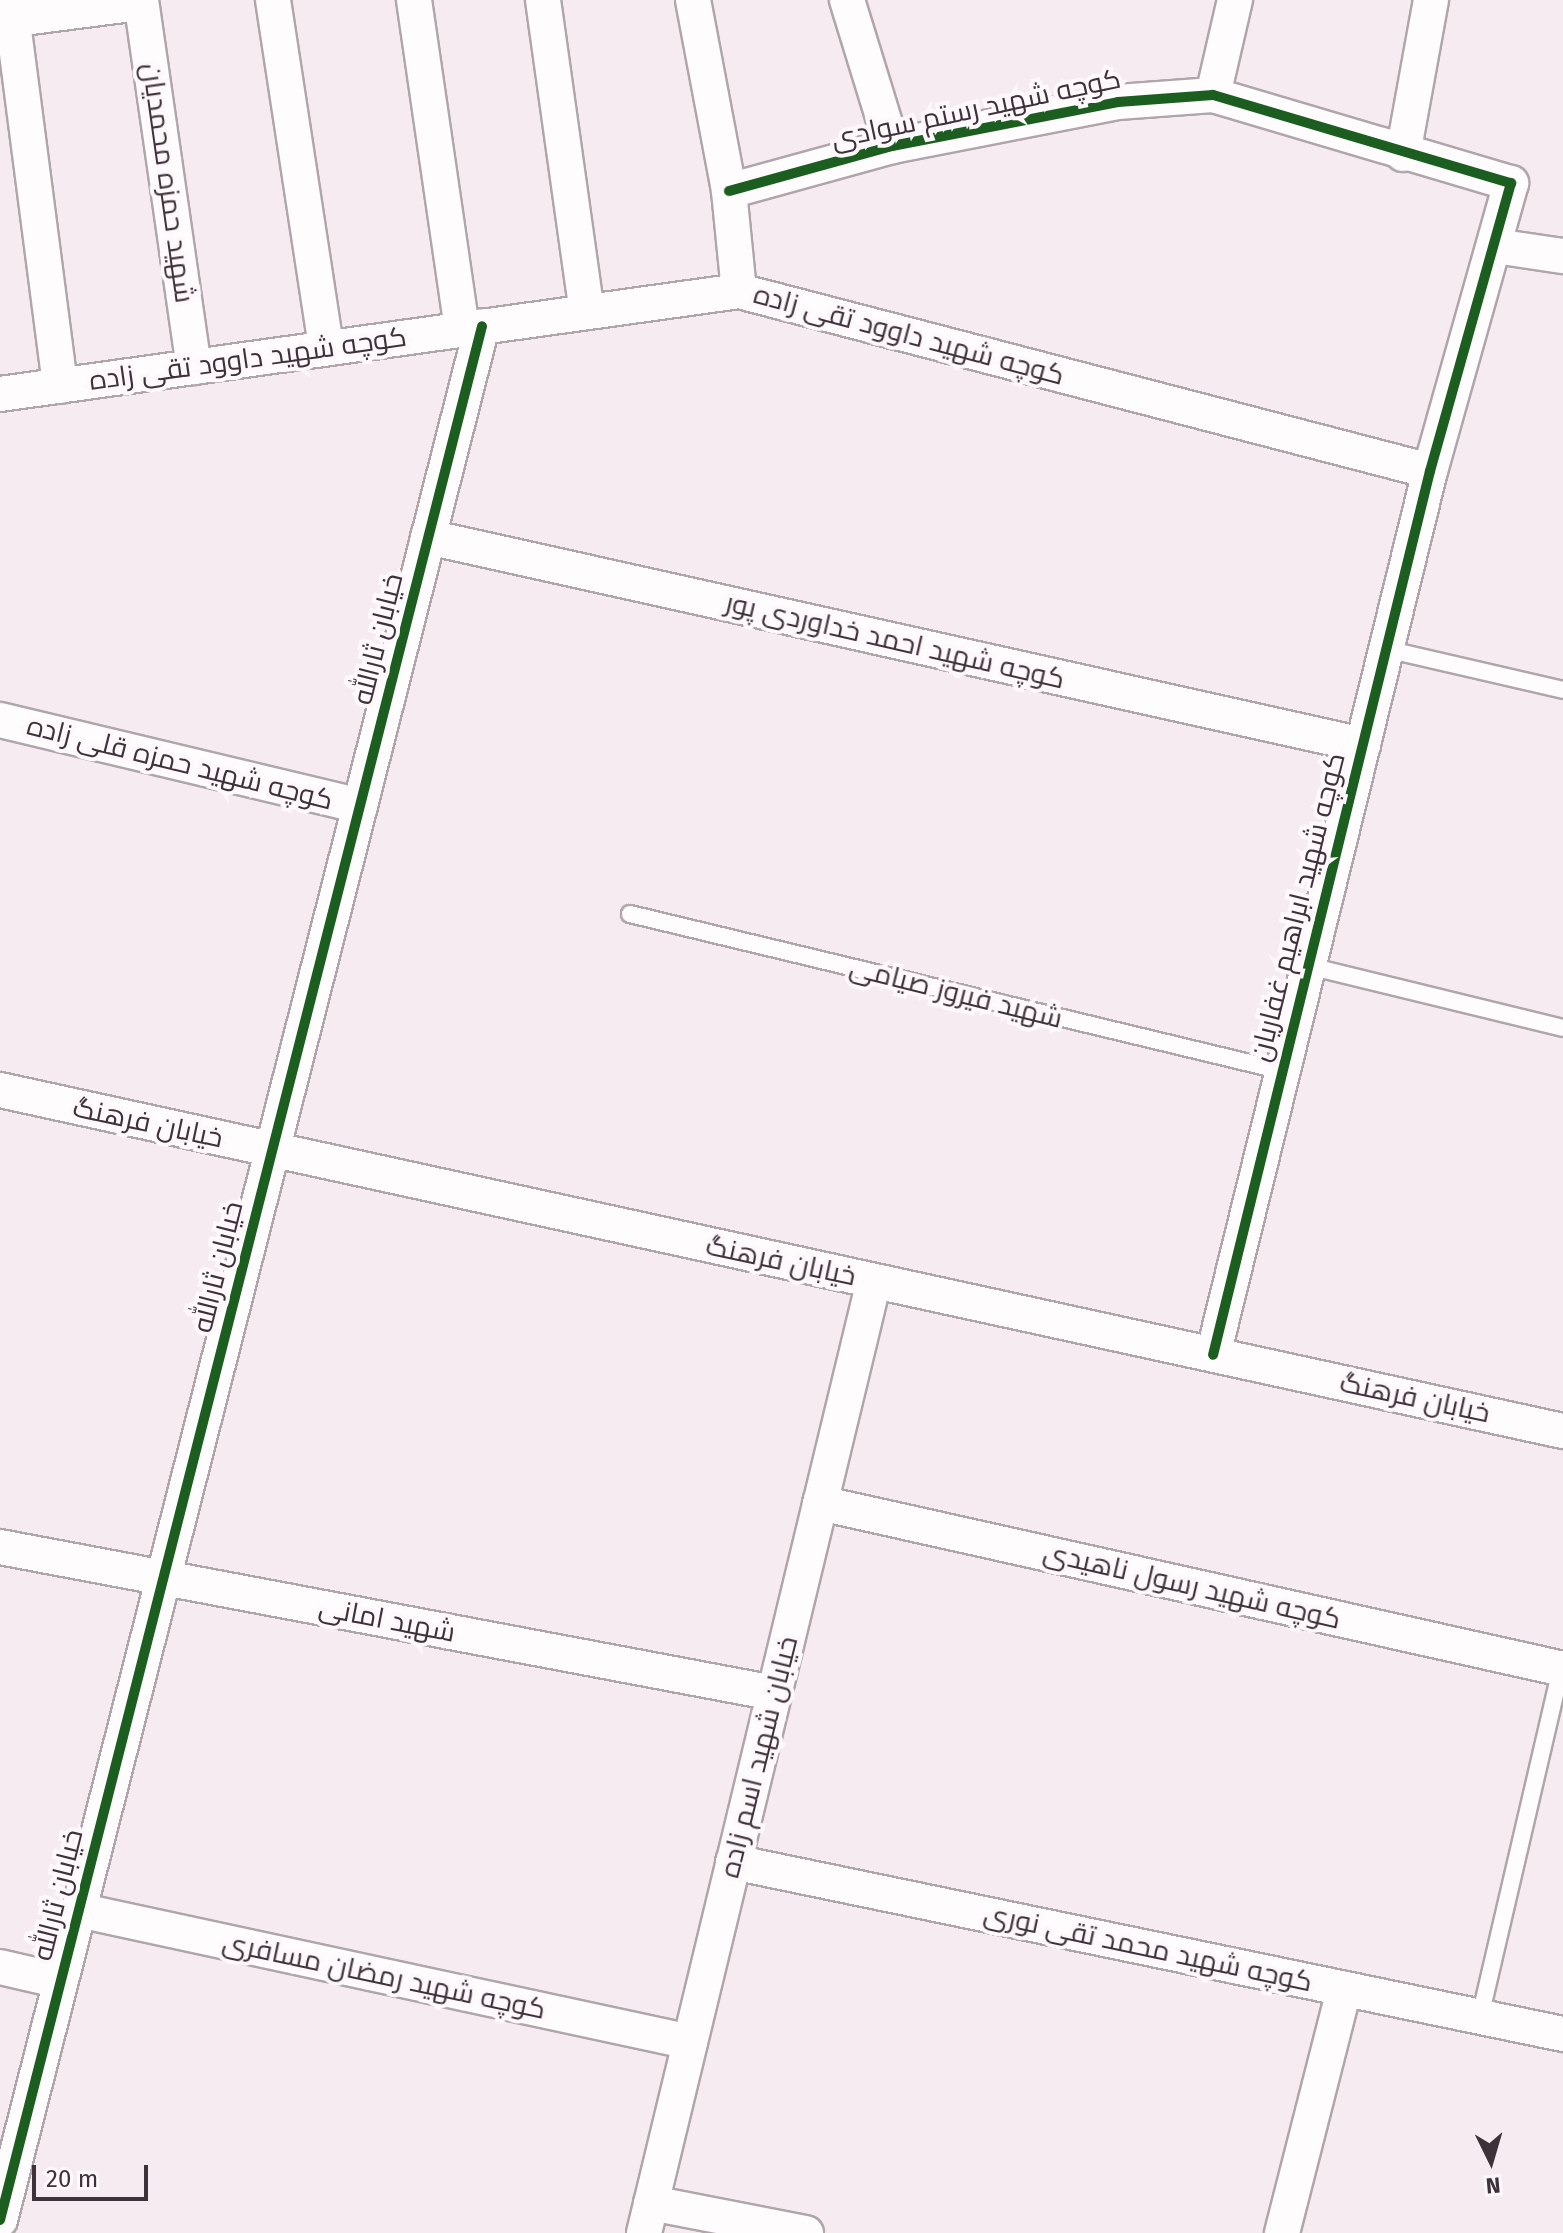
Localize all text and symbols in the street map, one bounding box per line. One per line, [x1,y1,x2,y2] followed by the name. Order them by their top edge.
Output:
[135,61,201,305] street label: شهید حمزه محمدیان
[828,62,1124,156] street label: کوچه شهید رستم سوادی
[750,277,1068,393] street label: کوچه شهید داوود تقی زاده
[87,320,409,398] street label: کوچه شهید داوود تقی زاده
[345,570,411,708] street label: خیابان ثارالله
[722,586,1068,696] street label: کوچه شهید احمد خداوردی پور
[23,709,337,817] street label: کوچه شهید حمزه قلی زاده
[1243,749,1353,1065] street label: کوچه شهید ابراهیم غفاریان
[846,950,1066,1036] street label: شهید فیروز صیامی
[70,1091,226,1155] street label: خیابان فرهنگ
[185,1198,251,1336] street label: خیابان ثارالله
[703,1229,859,1293] street label: خیابان فرهنگ
[1337,1366,1493,1430] street label: خیابان فرهنگ
[1040,1535,1344,1637] street label: کوچه شهید رسول ناهیدی
[316,1590,458,1650] street label: شهید امانی
[713,1633,805,1881] street label: خیابان شهید اسم زاده
[25,1826,91,1964] street label: خیابان ثارالله
[981,1897,1315,1999] street label: کوچه شهید محمد تقی نوری
[219,1925,549,2027] street label: کوچه شهید رمضان مسافری
[1451,2121,1531,2201] north arrow
[36,2149,152,2199] scale bar
[46,2165,98,2193] text: 20 m
[1485,2171,1502,2199] text: N

